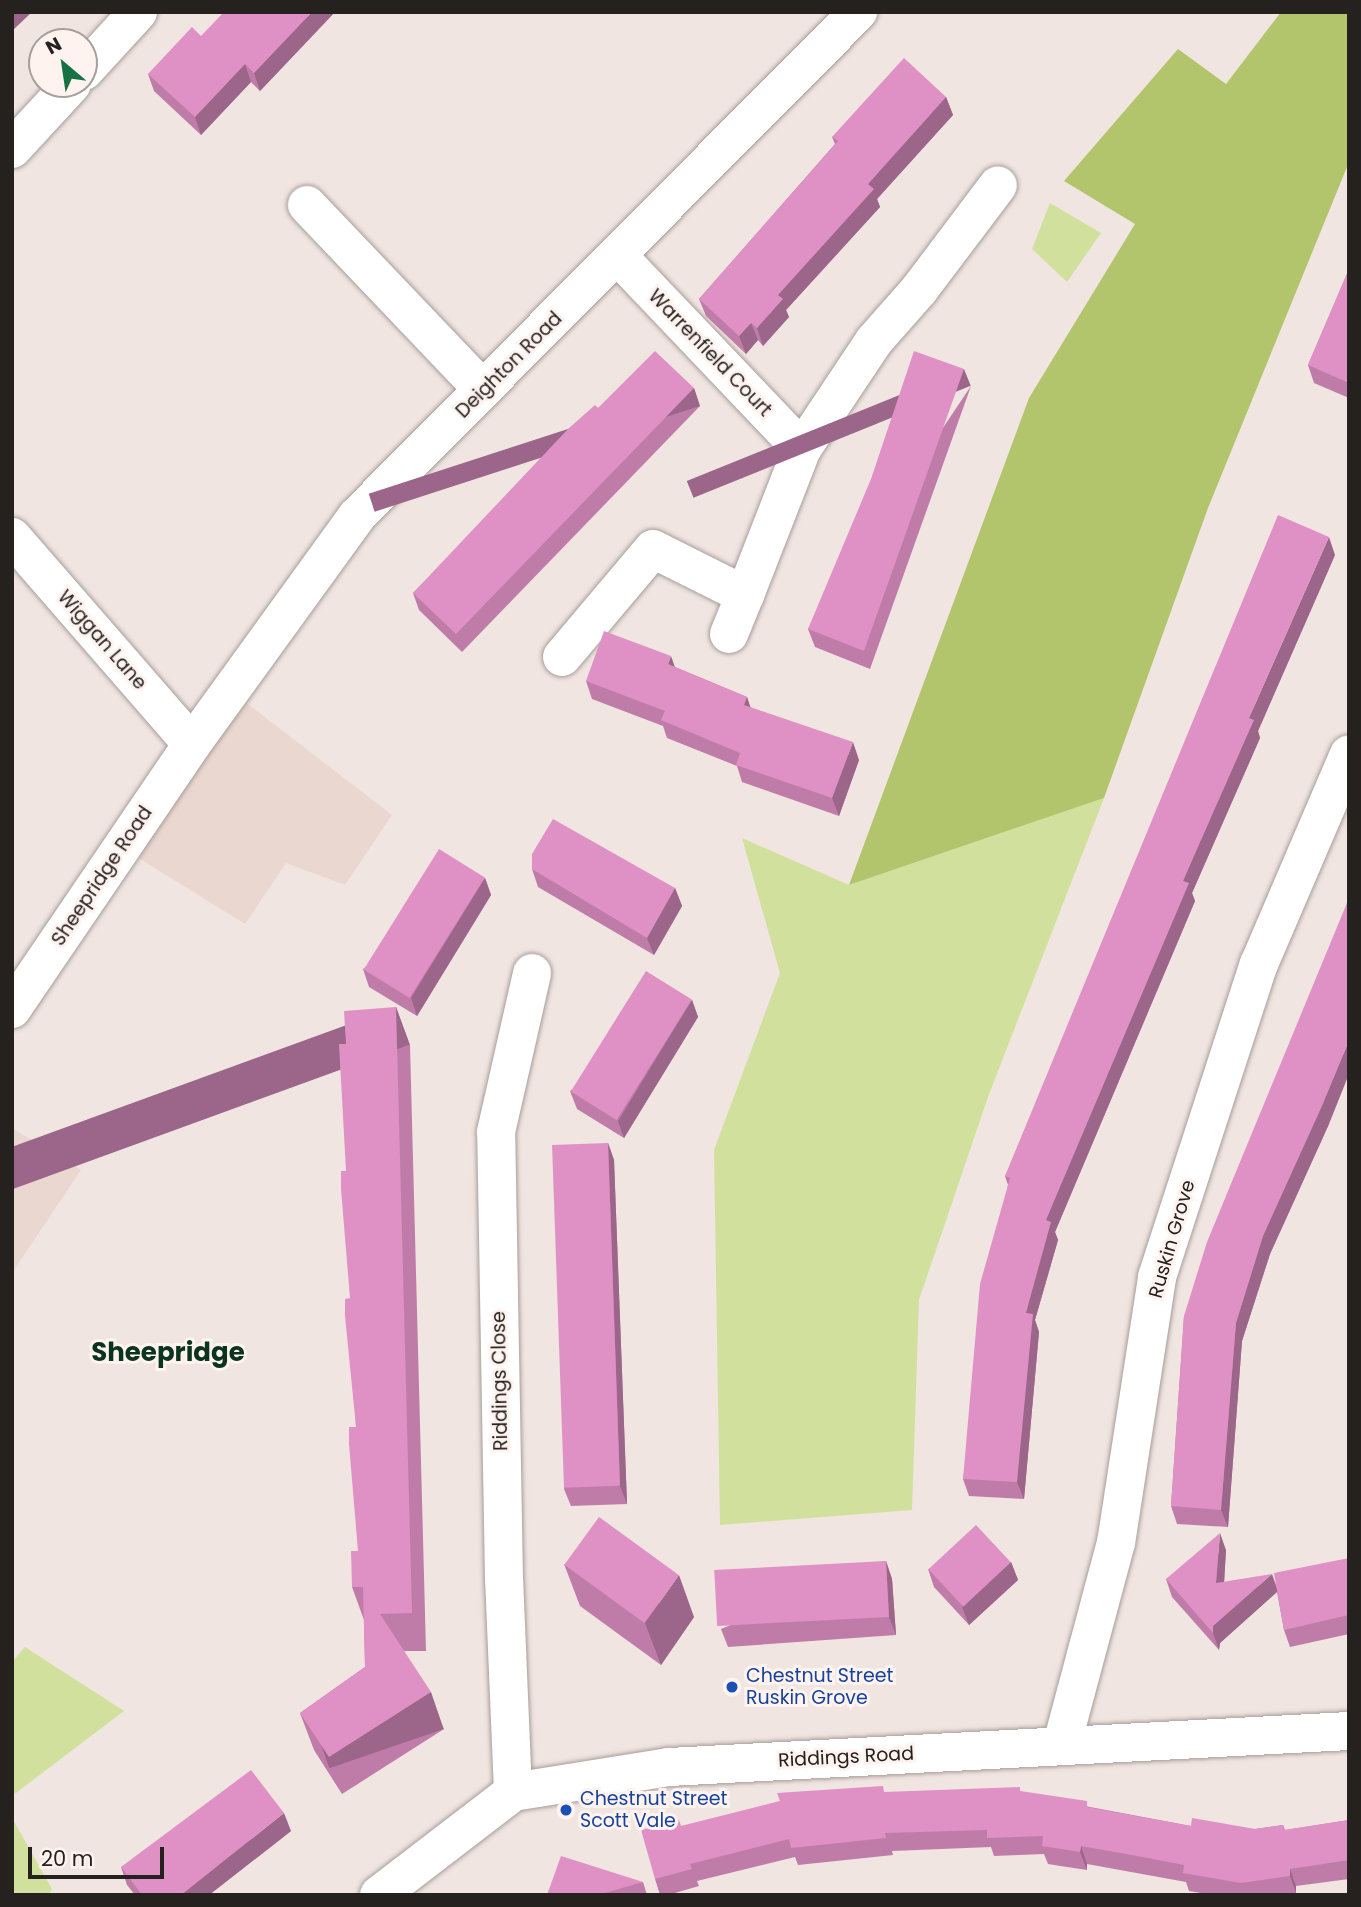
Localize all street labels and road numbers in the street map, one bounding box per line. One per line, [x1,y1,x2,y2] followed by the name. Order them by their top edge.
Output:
[644,285,776,421] street label: Warrenfield Court
[451,307,567,423] street label: Deighton Road
[53,586,151,694] street label: Wiggan Lane
[47,802,157,950] street label: Sheepridge Road
[1144,1177,1200,1301] street label: Ruskin Grove
[487,1311,513,1451] street label: Riddings Close
[778,1742,914,1772] street label: Riddings Road

